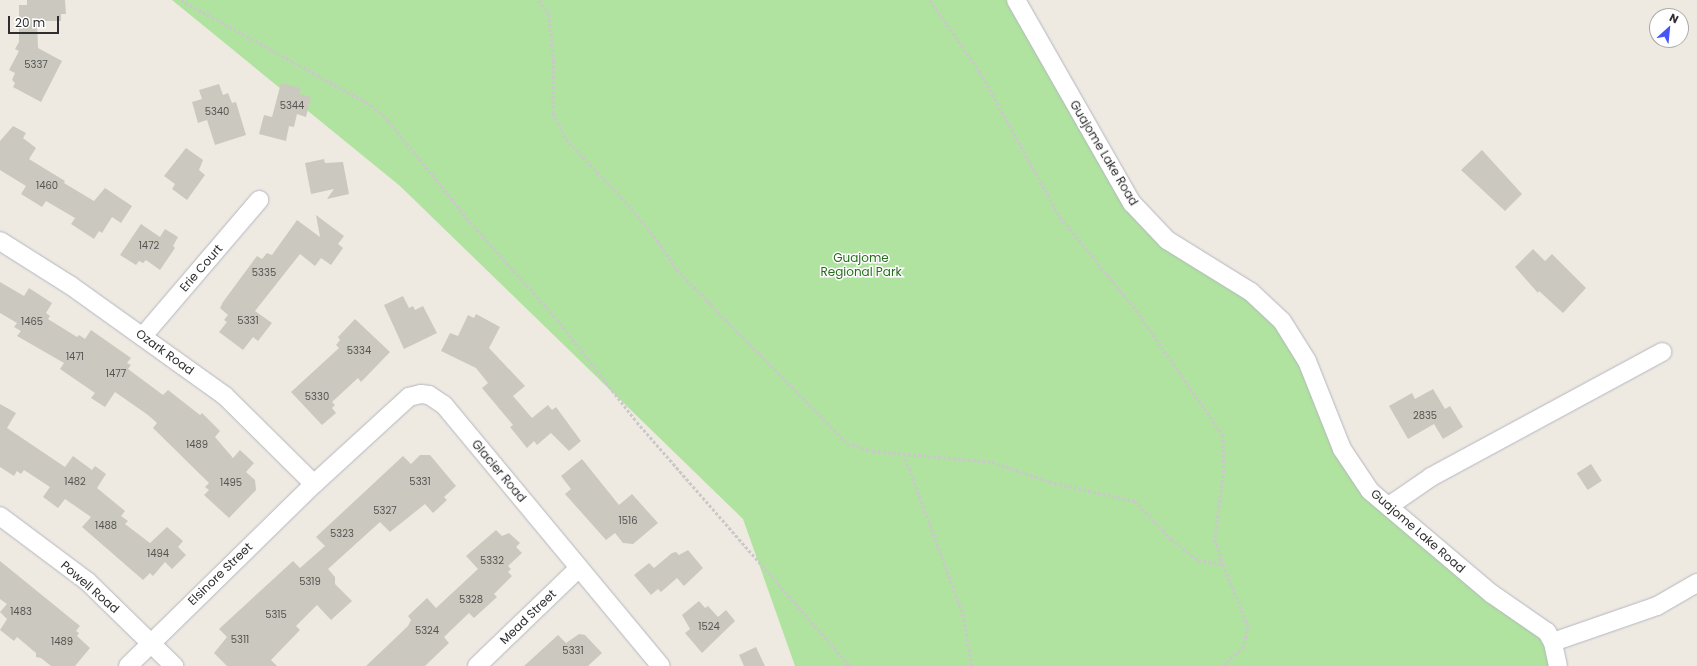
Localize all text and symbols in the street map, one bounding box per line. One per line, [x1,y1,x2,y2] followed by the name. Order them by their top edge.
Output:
[10,8,61,34] scale bar
[1649,8,1689,48] north arrow
[1667,9,1681,27] text: N
[15,14,45,31] text: 20 m
[24,59,48,71] house number: 5337
[1067,98,1141,208] street label: Guajome Lake Road
[280,100,304,112] house number: 5344
[205,106,229,118] house number: 5340
[36,180,58,192] house number: 1460
[139,240,159,252] house number: 1472
[177,242,225,294] street label: Erie Court
[820,251,902,279] park label: Guajome Regional Park
[252,267,276,279] house number: 5335
[237,315,259,327] house number: 5331
[21,316,43,328] house number: 1465
[133,326,197,378] street label: Ozark Road
[347,345,371,357] house number: 5334
[66,351,84,363] house number: 1471
[106,368,126,380] house number: 1477
[305,391,329,403] house number: 5330
[1413,410,1437,422] house number: 2835
[469,437,529,505] street label: Glacier Road
[186,439,208,451] house number: 1489
[64,476,86,488] house number: 1482
[409,476,431,488] house number: 5331
[220,477,242,489] house number: 1495
[1368,486,1468,576] street label: Guajome Lake Road
[373,505,397,517] house number: 5327
[618,515,638,527] house number: 1516
[95,520,117,532] house number: 1488
[330,528,354,540] house number: 5323
[185,540,255,608] street label: Elsinore Street
[147,548,169,560] house number: 1494
[480,555,504,567] house number: 5332
[58,558,122,616] street label: Powell Road
[299,576,321,588] house number: 5319
[497,587,559,647] street label: Mead Street
[459,594,483,606] house number: 5328
[10,606,32,618] house number: 1483
[265,609,287,621] house number: 5315
[698,621,720,633] house number: 1524
[415,625,439,637] house number: 5324
[231,634,249,646] house number: 5311
[51,636,73,648] house number: 1489
[562,645,584,657] house number: 5331

